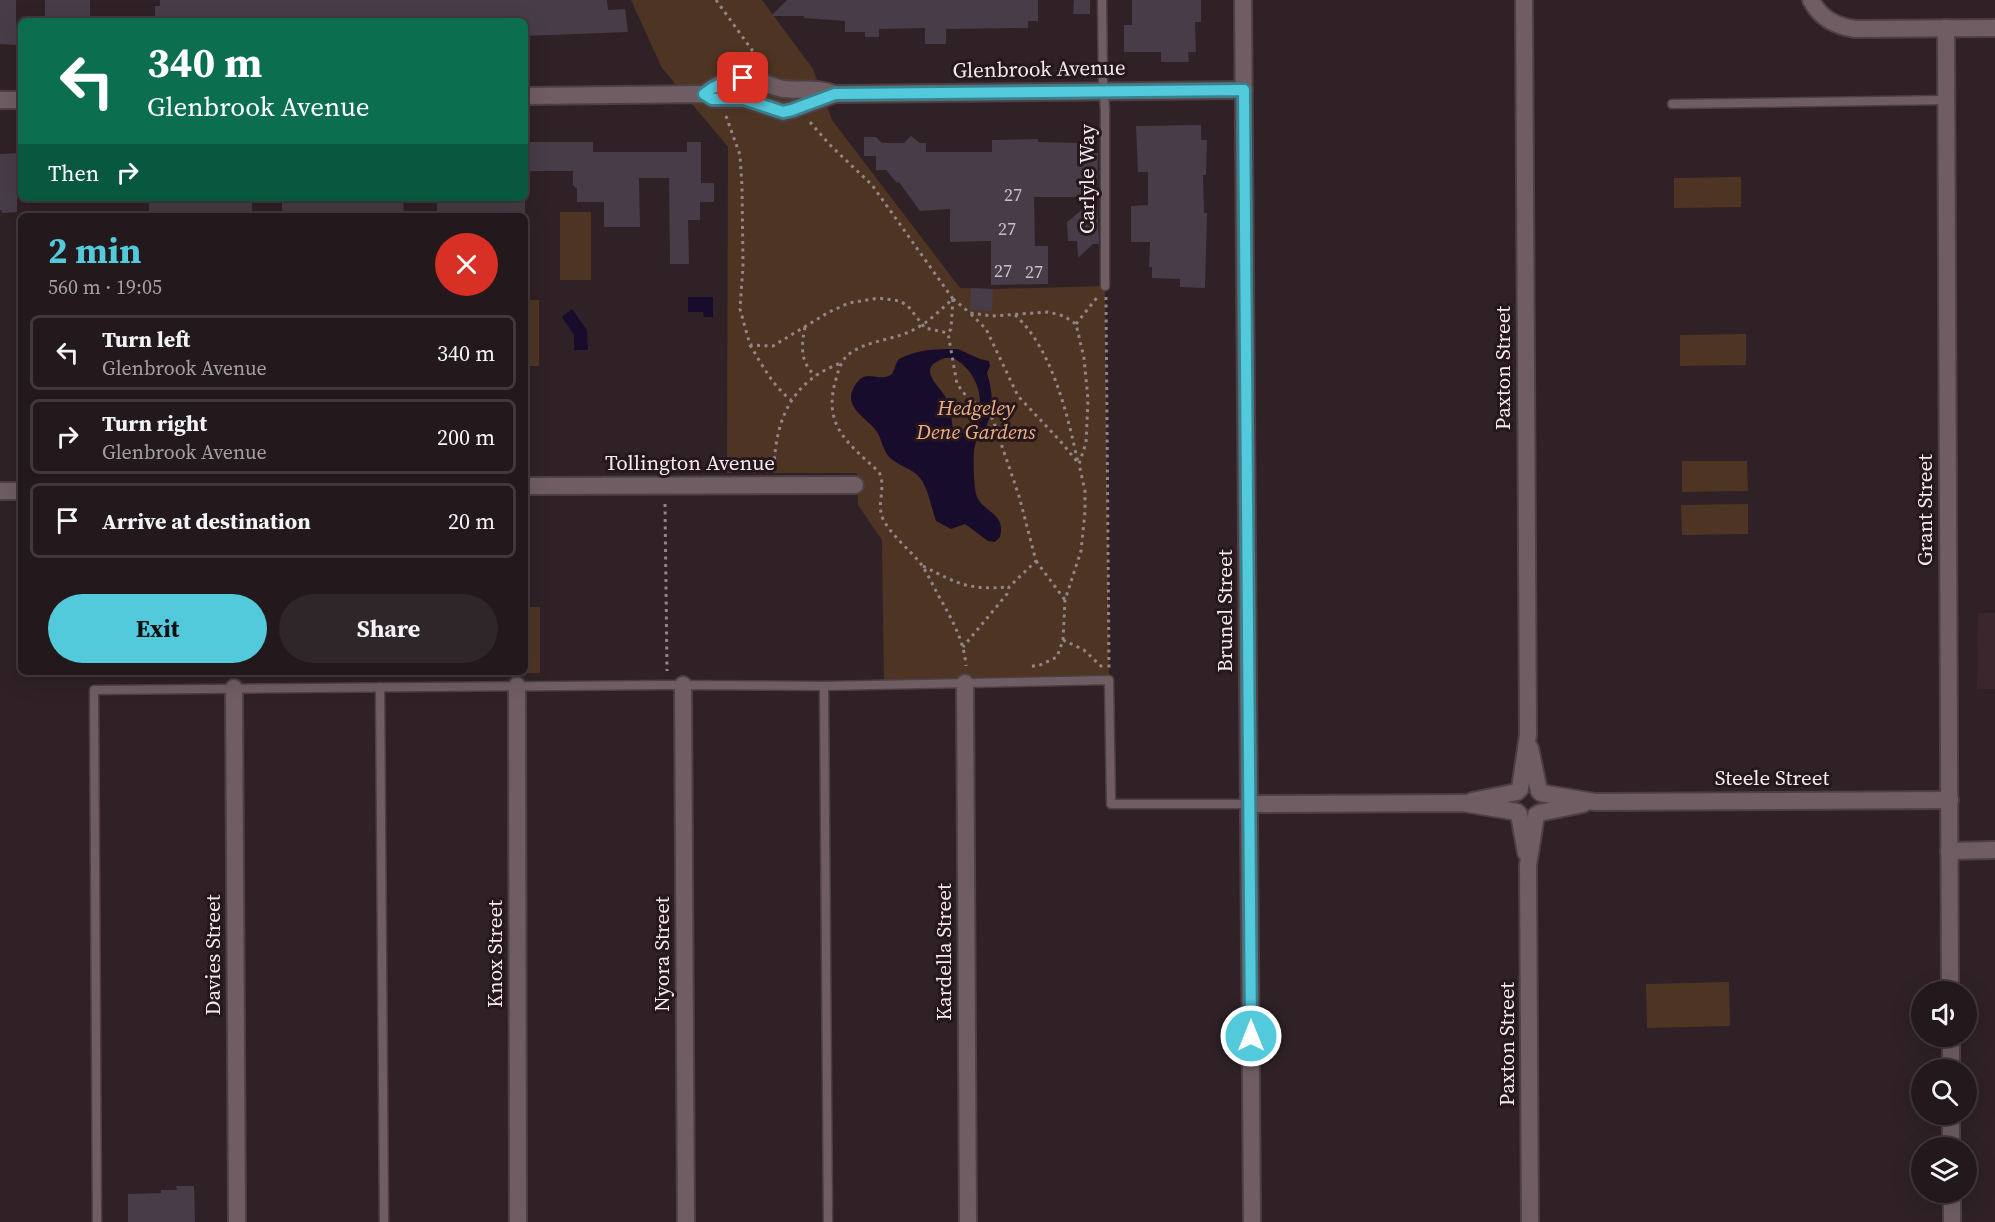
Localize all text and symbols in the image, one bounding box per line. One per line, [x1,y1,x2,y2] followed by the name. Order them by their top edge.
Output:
[147,33,262,91] text: 340 m
[48,42,126,120] icon: left
[717,52,768,103] pin
[952,52,1126,85] street label: Glenbrook Avenue
[726,61,759,94] icon: arrive
[147,88,369,125] text: Glenbrook Avenue
[1072,124,1101,234] street label: Carlyle Way
[111,156,144,189] icon: right
[48,158,99,188] text: Then
[1004,182,1022,207] house number: 27
[998,216,1016,241] house number: 27
[48,226,141,275] text: 2 min
[435,233,498,296] button: close
[994,258,1012,283] house number: 27
[1025,259,1043,284] house number: 27
[48,273,162,301] text: 560 m · 19:05
[1488,306,1517,430] street label: Paxton Street
[102,324,190,354] text: Turn left
[51,336,84,369] icon: left
[437,338,495,368] text: 340 m
[102,354,267,382] text: Glenbrook Avenue
[915,393,1036,446] park label: Hedgeley Dene Gardens
[102,408,207,438] text: Turn right
[51,420,84,453] icon: right
[437,422,495,452] text: 200 m
[102,438,267,466] text: Glenbrook Avenue
[605,448,775,477] street label: Tollington Avenue
[1910,454,1939,566] street label: Grant Street
[51,504,84,537] icon: arrive
[102,506,311,536] text: Arrive at destination
[448,506,495,536] text: 20 m
[1210,549,1239,673] street label: Brunel Street
[48,594,267,663] button: Exit
[279,594,498,663] button: Share
[1715,763,1830,792] street label: Steele Street
[929,883,958,1021] street label: Kardella Street
[198,894,227,1016] street label: Davies Street
[647,896,676,1012] street label: Nyora Street
[480,900,509,1008] street label: Knox Street
[1911,981,1977,1203] map controls
[1911,981,1977,1047] button: sound
[1492,982,1521,1106] street label: Paxton Street
[1219,1004,1283,1068] position arrow
[1911,1059,1977,1125] button: search
[1911,1137,1977,1203] button: layers

